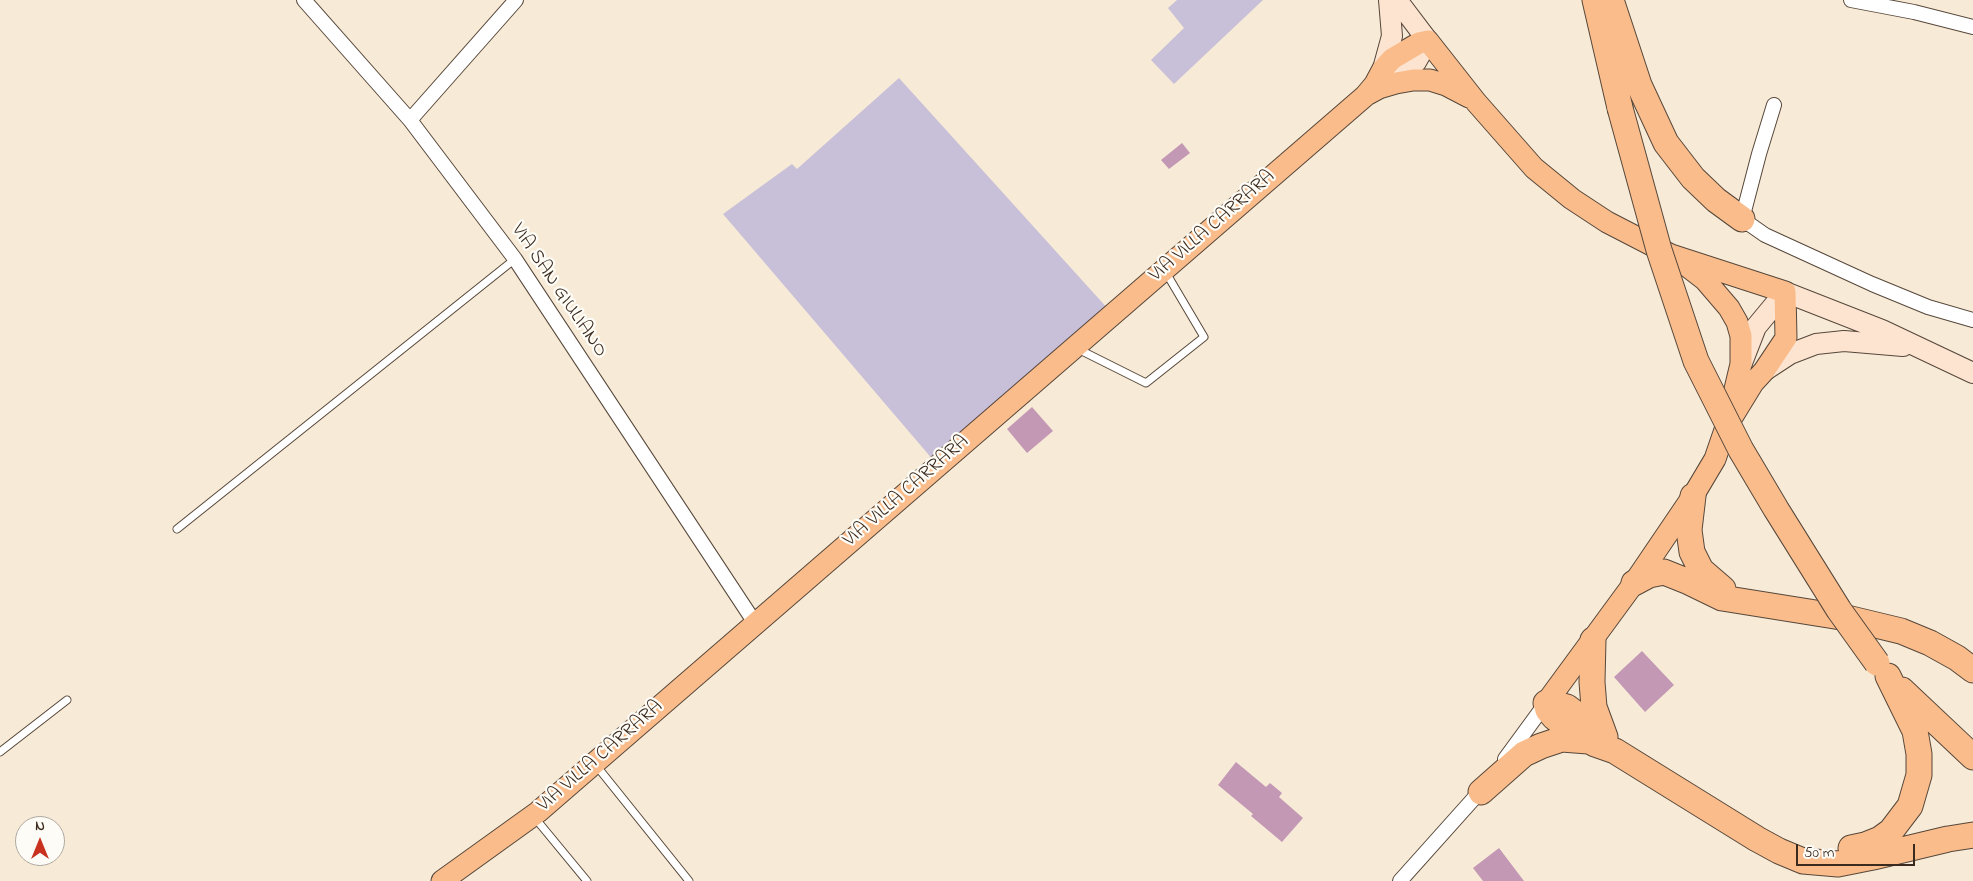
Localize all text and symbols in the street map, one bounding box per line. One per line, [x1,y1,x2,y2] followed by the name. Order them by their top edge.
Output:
[1145,166,1281,288] street label: VIA VILLA CARRARA
[504,220,612,362] street label: VIA SAN GIULIANO
[839,431,975,553] street label: VIA VILLA CARRARA
[533,696,669,818] street label: VIA VILLA CARRARA
[15,816,65,866] north arrow
[35,816,45,837] text: N
[1798,834,1917,866] scale bar
[1804,842,1834,864] text: 50 m

